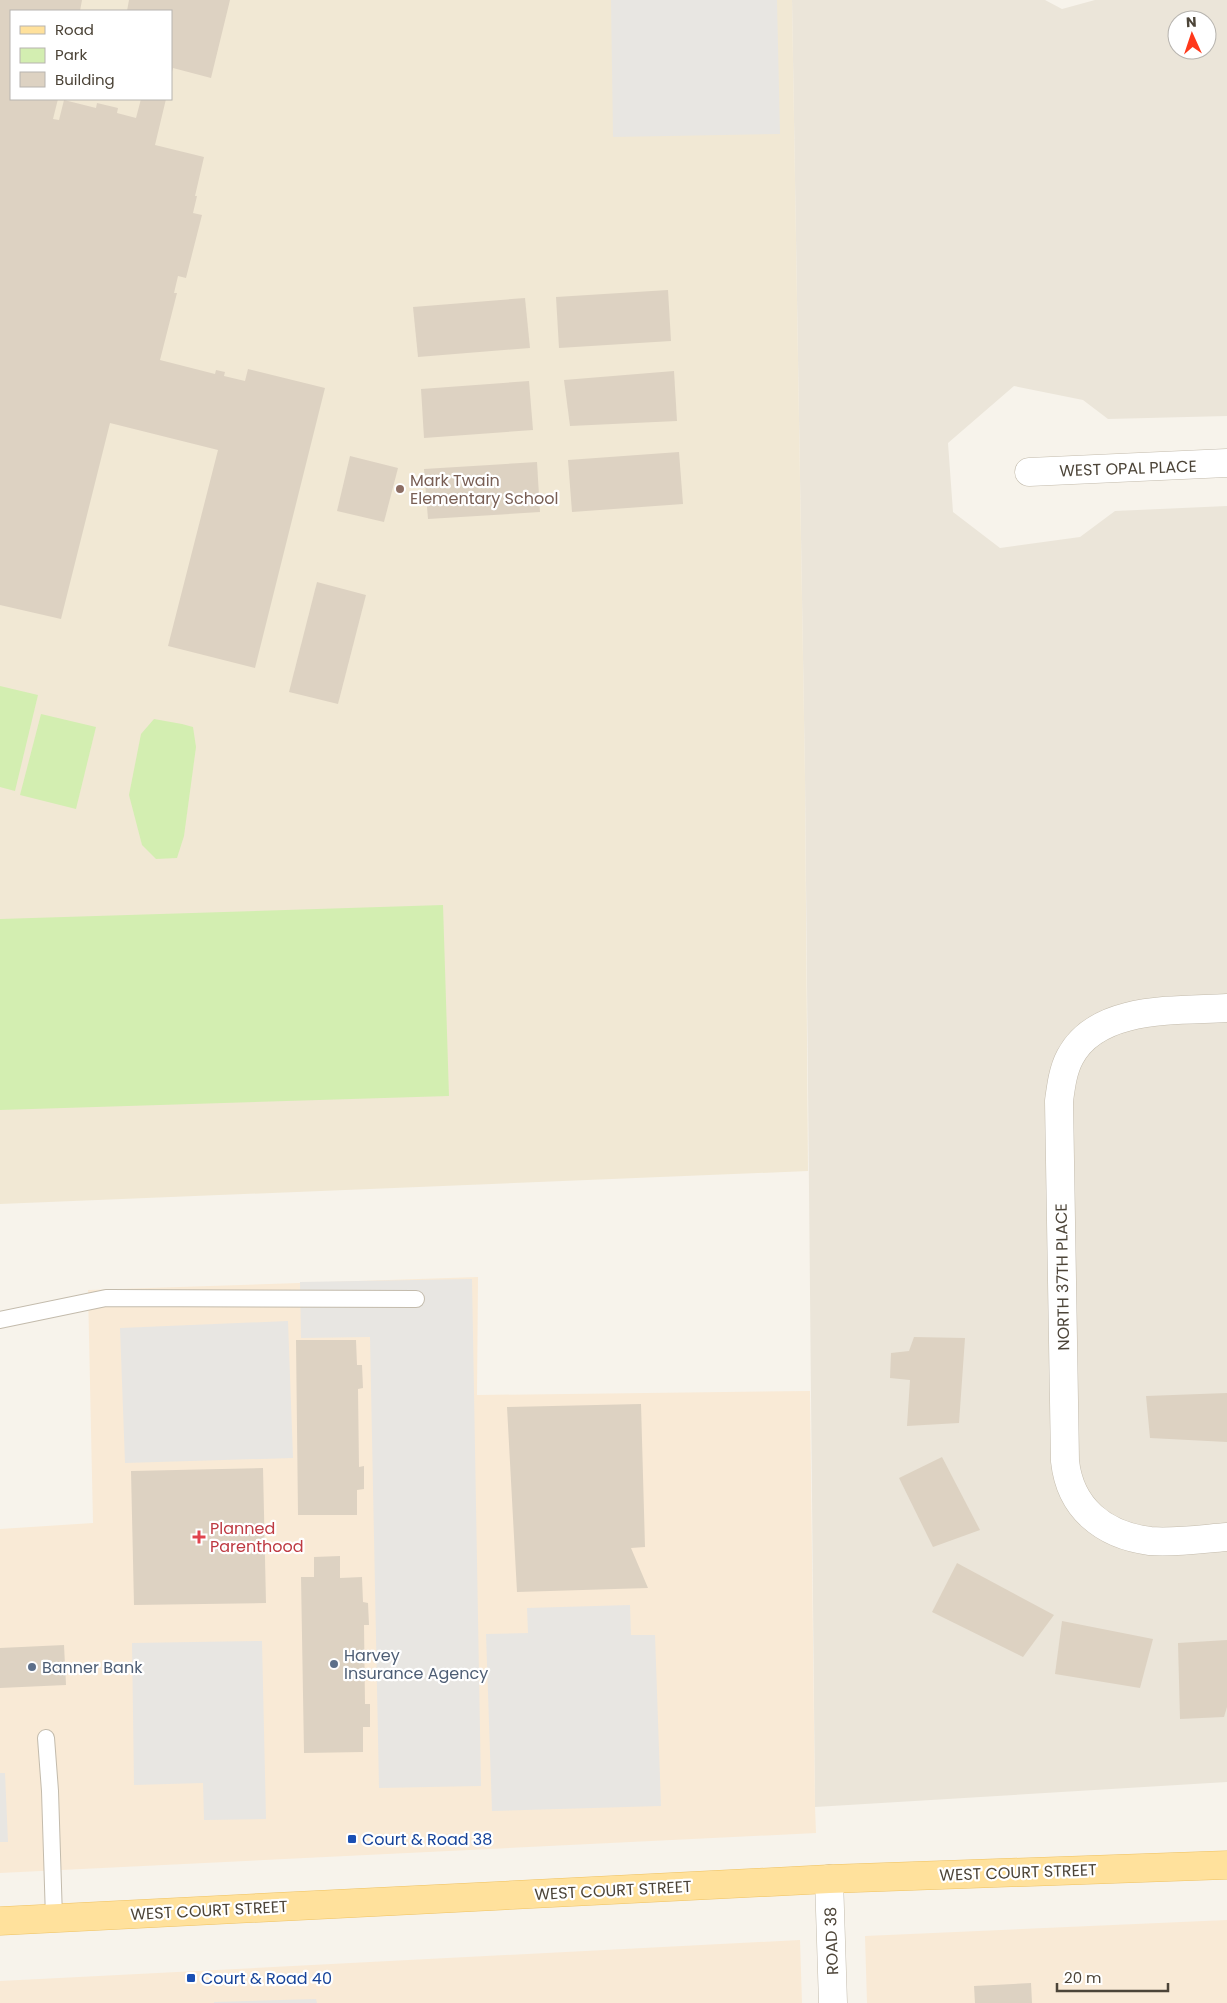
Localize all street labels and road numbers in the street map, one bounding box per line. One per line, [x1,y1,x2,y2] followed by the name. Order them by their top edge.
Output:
[1059,455,1197,482] street label: WEST OPAL PLACE
[1050,1203,1075,1351] street label: NORTH 37TH PLACE
[939,1858,1097,1887] street label: WEST COURT STREET
[534,1875,693,1906] street label: WEST COURT STREET
[130,1895,289,1926] street label: WEST COURT STREET
[819,1907,844,1975] street label: ROAD 38

